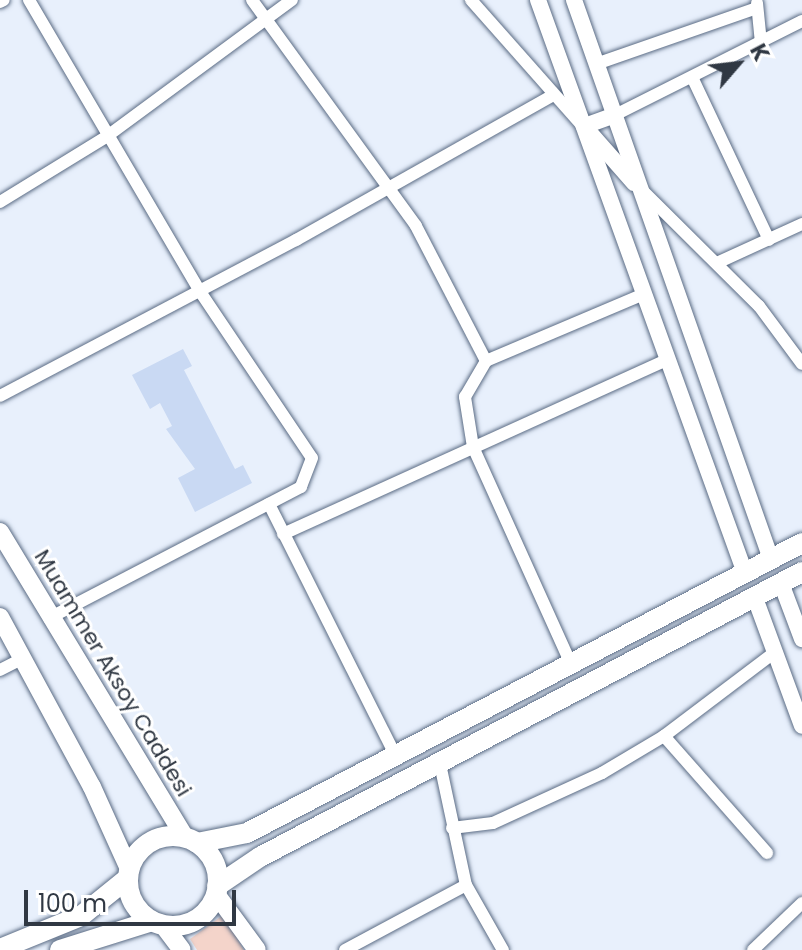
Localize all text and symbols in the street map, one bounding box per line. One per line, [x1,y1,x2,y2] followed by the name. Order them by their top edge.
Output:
[698,24,778,104] north arrow
[742,38,777,67] text: K
[29,545,197,801] street label: Muammer Aksoy Caddesi
[28,874,240,924] scale bar
[38,887,107,920] text: 100 m

